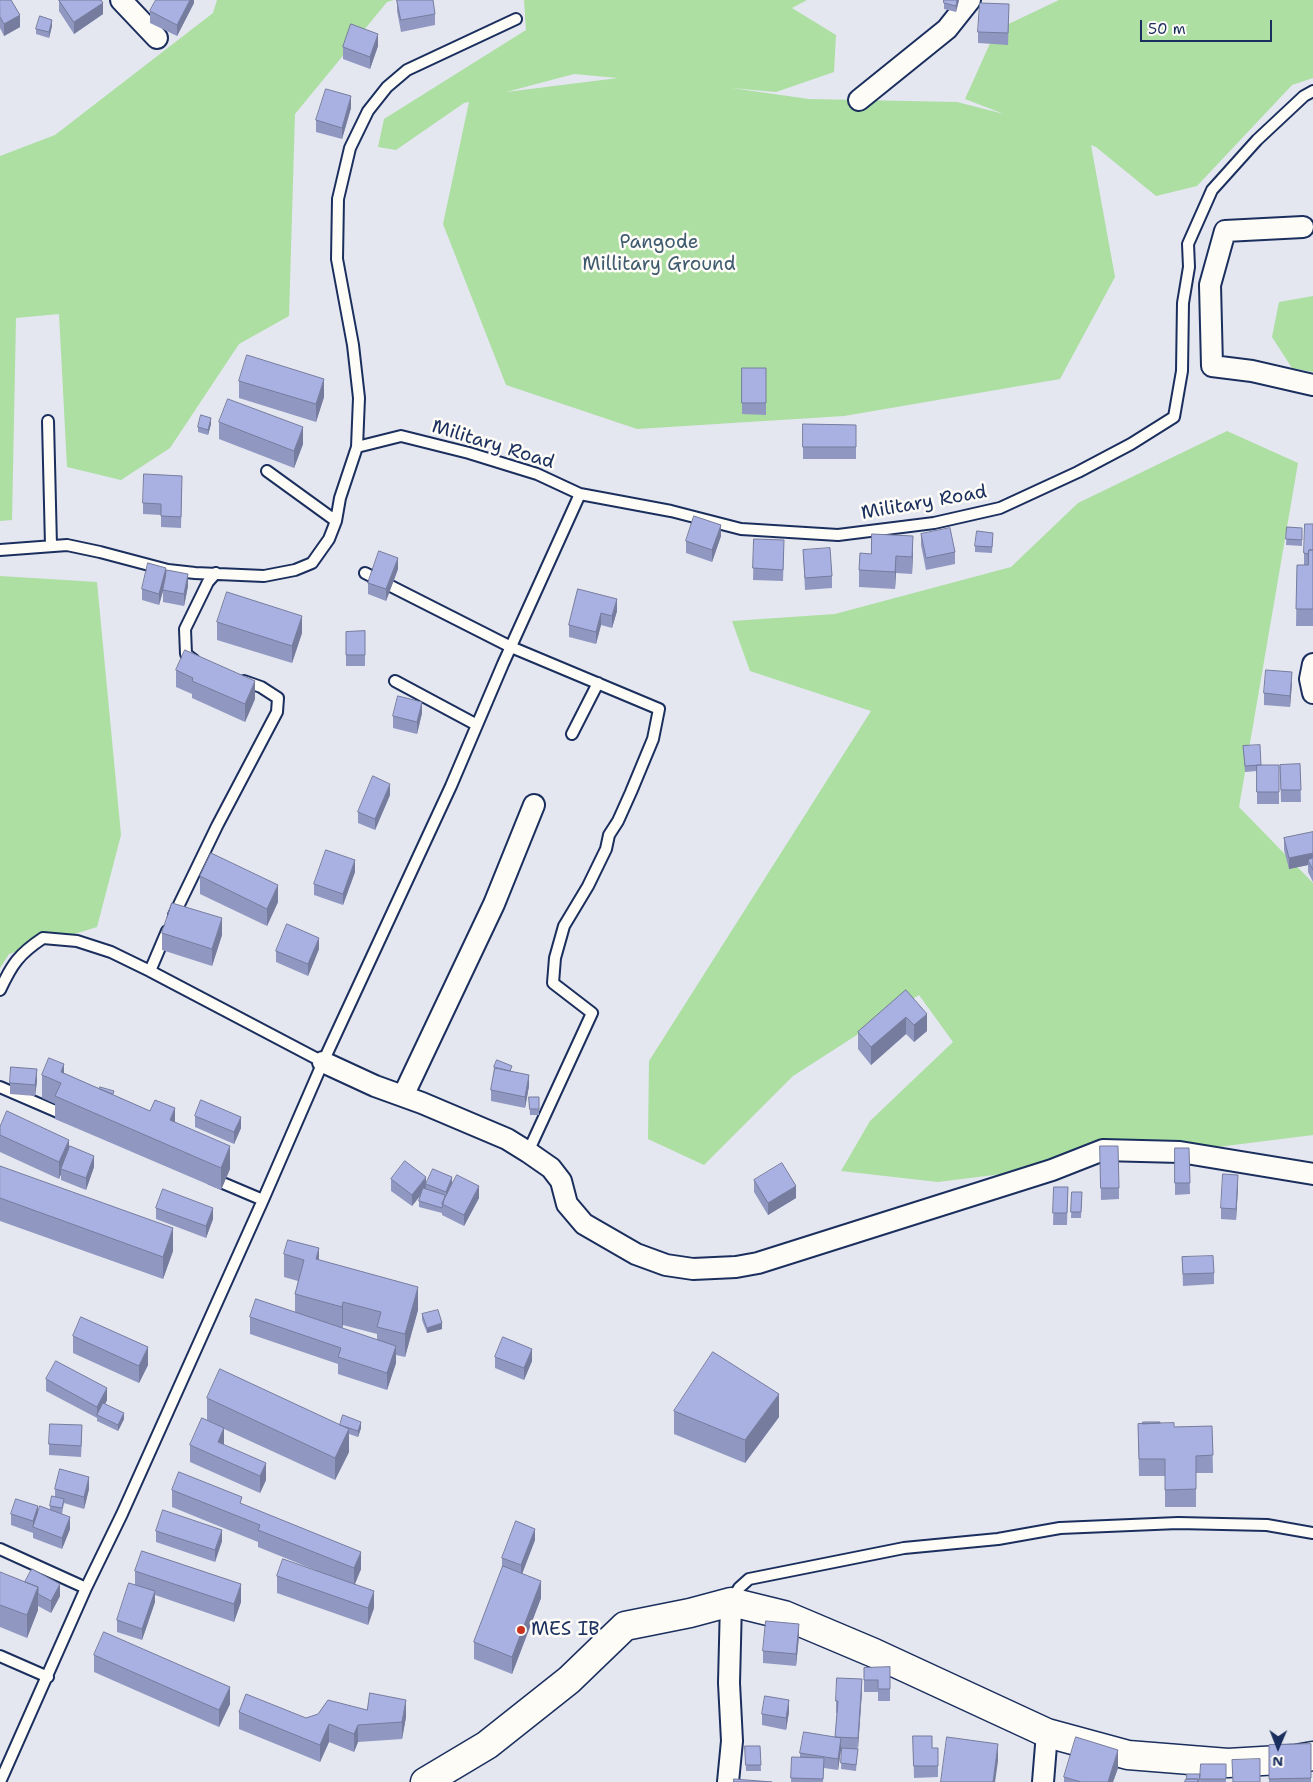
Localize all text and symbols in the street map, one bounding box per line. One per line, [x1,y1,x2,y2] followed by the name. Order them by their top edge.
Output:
[1143,10,1276,42] scale bar
[1148,19,1186,39] text: 50 m
[582,232,736,276] park label: Pangode Millitary Ground
[429,416,557,474] street label: Military Road
[859,481,989,525] street label: Military Road
[531,1619,599,1641] place label: MES IB
[515,1624,527,1636] marker: MES IB
[1253,1722,1303,1772] north arrow
[1272,1753,1283,1771] text: N

